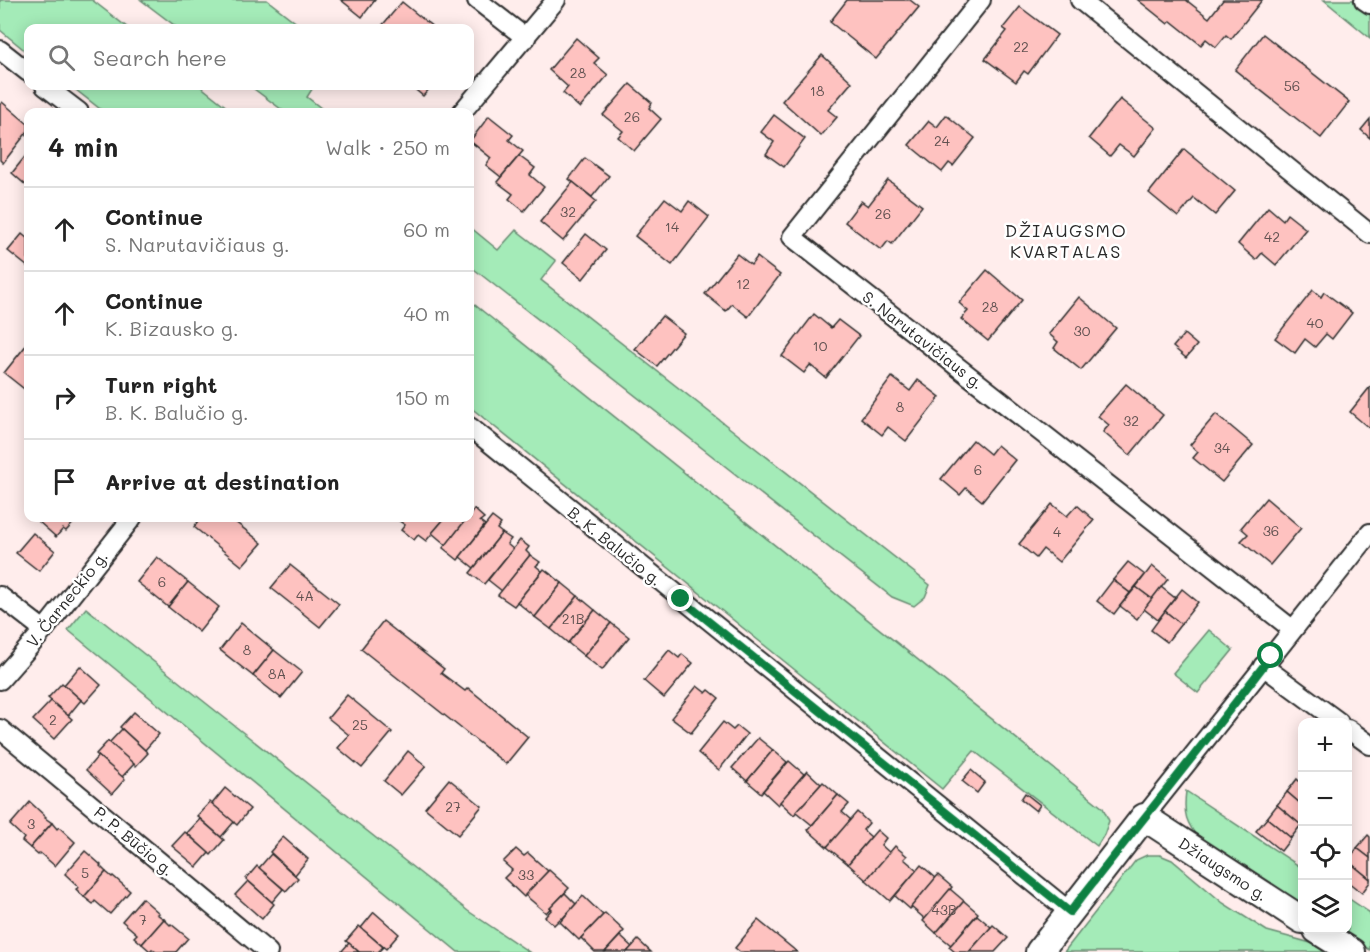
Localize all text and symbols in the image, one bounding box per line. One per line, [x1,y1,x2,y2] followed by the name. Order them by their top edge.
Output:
[24,24,474,90] search box
[1013,37,1029,56] house number: 22
[45,41,78,74] icon: search
[93,43,227,72] text: Search here
[570,63,586,82] house number: 28
[1284,76,1300,95] house number: 56
[810,81,824,100] house number: 18
[624,107,640,126] house number: 26
[48,130,118,164] text: 4 min
[934,131,951,150] house number: 24
[325,134,450,160] text: Walk · 250 m
[105,202,203,231] text: Continue
[560,202,576,221] house number: 32
[875,204,891,223] house number: 26
[48,213,81,246] icon: ahead
[403,216,450,242] text: 60 m
[665,217,680,236] house number: 14
[1005,218,1127,263] district label: DŽIAUGSMO KVARTALAS
[1264,227,1280,246] house number: 42
[105,231,290,257] text: S. Narutavičiaus g.
[736,274,750,293] house number: 12
[105,286,203,315] text: Continue
[859,286,988,393] street label: S. Narutavičiaus g.
[48,297,81,330] icon: ahead
[982,297,998,316] house number: 28
[404,300,450,326] text: 40 m
[1307,313,1324,332] house number: 40
[105,315,239,341] text: K. Bizausko g.
[1074,321,1091,340] house number: 30
[813,336,828,355] house number: 10
[105,370,217,399] text: Turn right
[48,381,81,414] icon: right
[395,384,450,410] text: 150 m
[896,397,904,416] house number: 8
[105,399,249,425] text: B. K. Balučio g.
[1123,411,1139,430] house number: 32
[1214,438,1231,457] house number: 34
[974,460,982,479] house number: 6
[48,465,81,498] icon: arrive
[105,467,340,496] text: Arrive at destination
[564,501,667,590] street label: B. K. Balučio g.
[1263,521,1279,540] house number: 36
[1053,522,1062,541] house number: 4
[21,546,112,651] street label: V. Čarneckio g.
[158,572,166,591] house number: 6
[667,585,693,611] route end
[296,586,314,605] house number: 4A
[562,609,584,628] house number: 21B
[243,640,251,659] house number: 8
[1257,642,1283,668] route start
[268,664,286,683] house number: 8A
[49,710,57,729] house number: 2
[352,715,368,734] house number: 25
[1298,718,1352,934] map controls
[1298,718,1352,772] button: +
[1298,772,1352,826] button: −
[445,797,461,816] house number: 27
[90,801,178,880] street label: P. P. Būčio g.
[27,814,35,833] house number: 3
[1298,826,1352,880] button: locate
[1175,832,1272,905] street label: Džiaugsmo g.
[81,863,89,882] house number: 5
[518,865,534,884] house number: 33
[1298,880,1352,934] button: layers
[931,900,957,919] house number: 43B
[139,910,147,929] house number: 7

